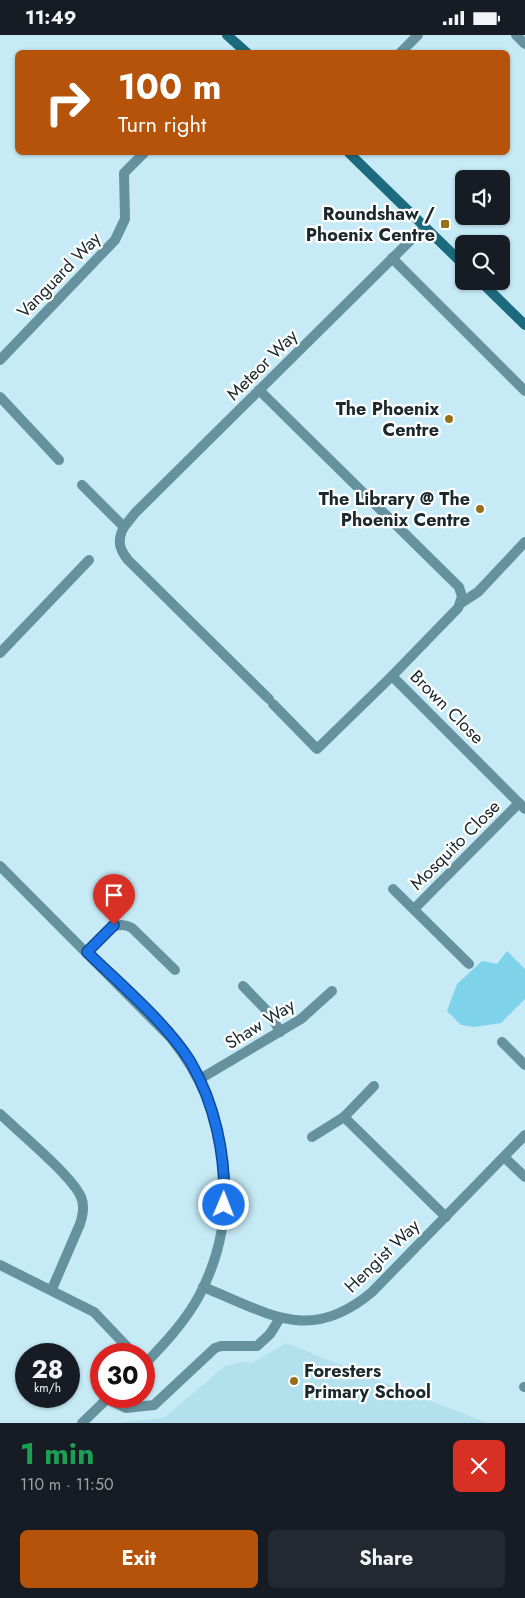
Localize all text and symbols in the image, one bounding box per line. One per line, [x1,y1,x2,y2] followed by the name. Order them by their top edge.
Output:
[25,4,76,31] text: 11:49
[118,62,221,112] text: 100 m
[35,70,100,135] icon: right
[118,108,206,140] text: Turn right
[455,170,510,290] map controls
[455,170,510,225] button: sound
[306,201,435,248] place label: Roundshaw / Phoenix Centre
[439,218,451,230] marker: Roundshaw / Phoenix Centre
[11,226,107,324] street label: Vanguard Way
[455,235,510,290] button: search
[221,323,304,406] street label: Meteor Way
[336,396,439,443] place label: The Phoenix Centre
[443,413,455,425] marker: The Phoenix Centre
[319,486,470,533] place label: The Library @ The Phoenix Centre
[474,503,486,515] marker: The Library @ The Phoenix Centre
[404,664,490,750] street label: Brown Close
[404,794,506,896] street label: Mosquito Close
[93,874,135,925] pin
[100,881,128,909] icon: arrive
[220,992,300,1056] street label: Shaw Way
[197,1178,249,1230] position arrow
[338,1213,426,1299] street label: Hengist Way
[90,1343,155,1408] speed limit sign: 30
[31,1351,64,1387] text: 28
[304,1358,431,1405] place label: Foresters Primary School
[288,1375,300,1387] marker: Foresters Primary School
[34,1379,61,1397] text: km/h
[20,1432,94,1475] text: 1 min
[453,1440,505,1492] button: close
[20,1473,114,1496] text: 110 m · 11:50
[20,1530,258,1588] button: Exit
[268,1530,505,1588] button: Share

